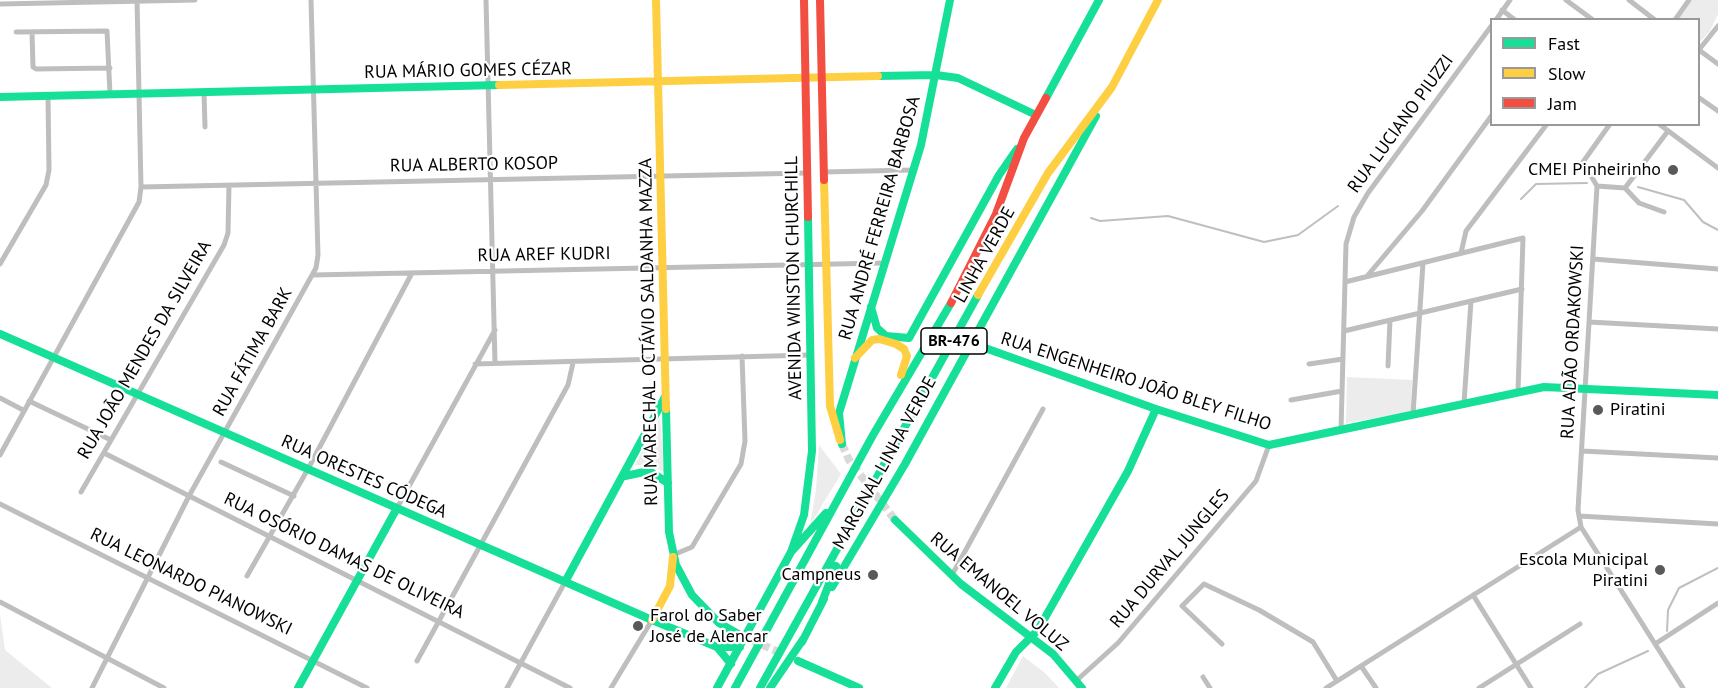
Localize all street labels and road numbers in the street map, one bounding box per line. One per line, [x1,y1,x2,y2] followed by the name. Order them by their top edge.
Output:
[1344,51,1458,197] street label: RUA LUCIANO PIUZZI
[364,58,572,84] street label: RUA MÁRIO GOMES CÉZAR
[835,93,925,343] street label: RUA ANDRÉ FERREIRA BARBOSA
[390,153,558,177] street label: RUA ALBERTO KOSOP
[781,156,807,400] street label: AVENIDA WINSTON CHURCHILL
[635,158,663,506] street label: RUA MARECHAL OCTÁVIO SALDANHA MAZZA
[950,203,1020,307] street label: LINHA VERDE
[73,237,217,463] street label: RUA JOÃO MENDES DA SILVEIRA
[477,243,611,267] street label: RUA AREF KUDRI
[1557,244,1589,440] street label: RUA ADÃO ORDAKOWSKI
[209,284,297,420] street label: RUA FÁTIMA BARK
[921,328,987,354] road number: BR-476
[998,328,1274,436] street label: RUA ENGENHEIRO JOÃO BLEY FILHO
[829,373,941,553] street label: MARGINAL LINHA VERDE
[278,431,450,523] street label: RUA ORESTES CÓDEGA
[1106,485,1234,633] street label: RUA DURVAL JUNGLES
[220,488,468,624] street label: RUA OSÓRIO DAMAS DE OLIVEIRA
[87,524,295,640] street label: RUA LEONARDO PIANOWSKI
[926,528,1072,656] street label: RUA EMANOEL VOLUZ

